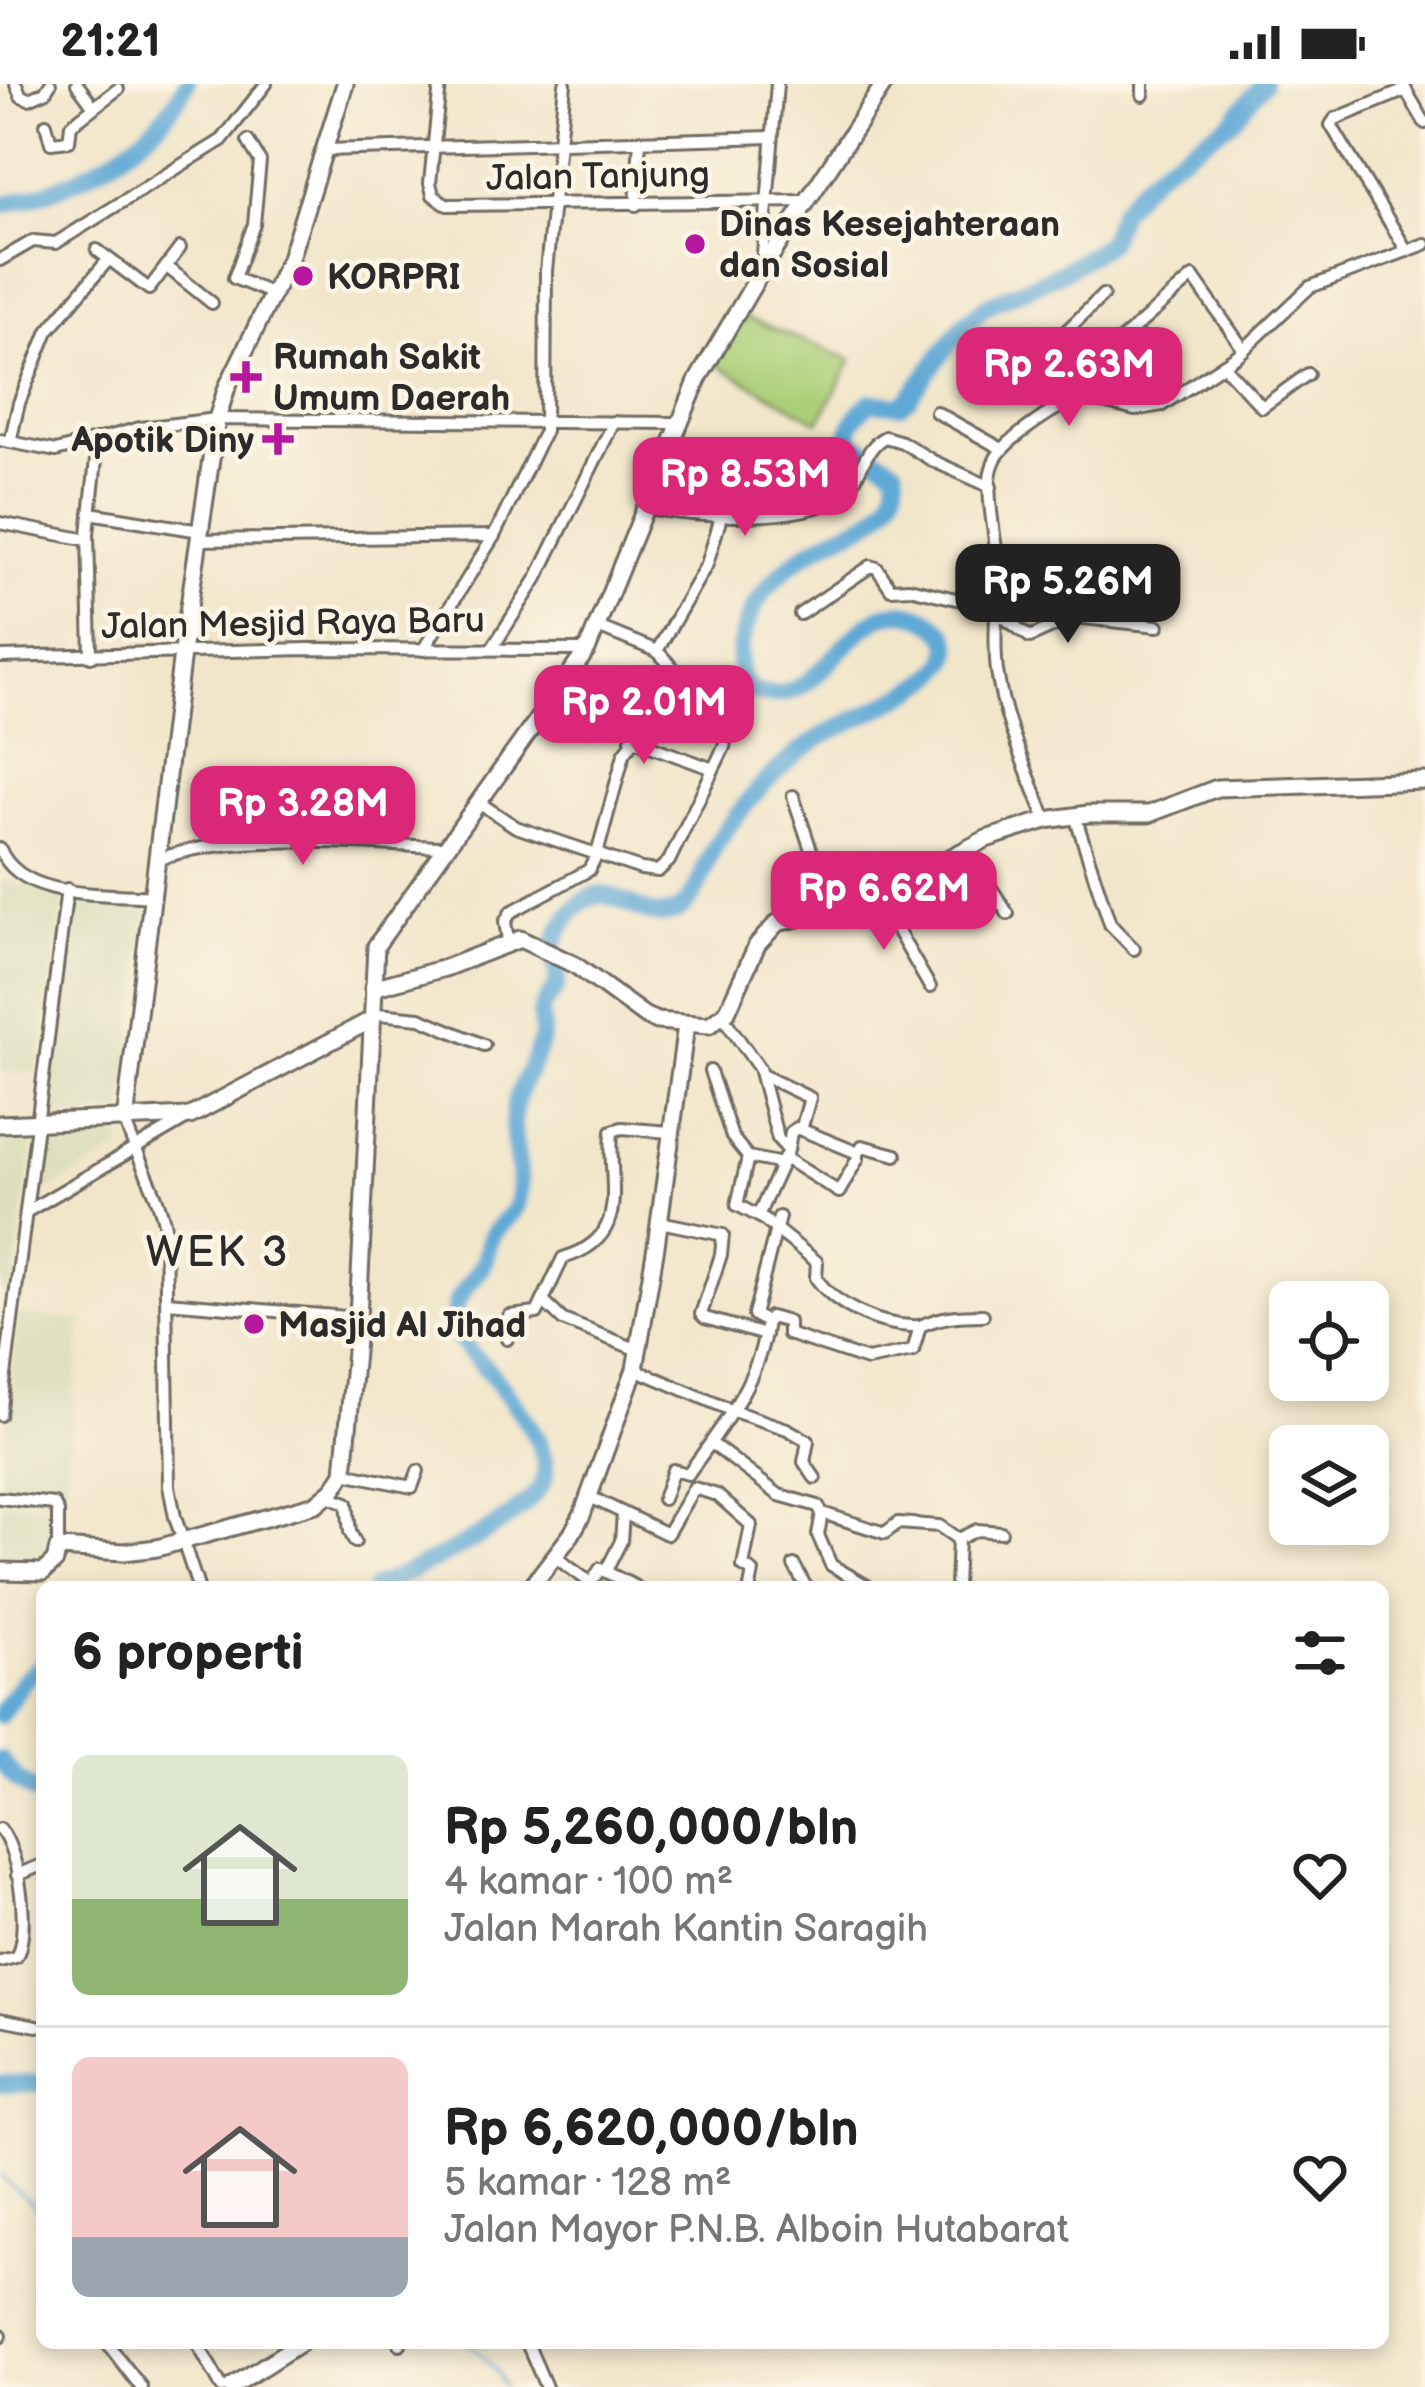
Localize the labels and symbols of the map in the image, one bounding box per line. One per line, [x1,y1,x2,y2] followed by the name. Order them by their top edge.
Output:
[486,154,710,201] street label: Jalan Tanjung
[719,204,1060,288] place label: Dinas Kesejahteraan dan Sosial
[682,231,708,257] marker: Dinas Kesejahteraan dan Sosial
[327,257,461,300] place label: KORPRI
[290,263,316,289] marker: KORPRI
[945,327,1193,429] pin: Rp 2.63M
[273,337,510,421] place label: Rumah Sakit Umum Daerah
[230,361,262,393] marker: Rumah Sakit Umum Daerah
[71,420,255,463] place label: Apotik Diny
[265,426,291,452] marker: Apotik Diny
[621,437,869,539] pin: Rp 8.53M
[944,544,1192,646] pin: Rp 5.26M
[101,600,485,649] street label: Jalan Mesjid Raya Baru
[520,665,768,767] pin: Rp 2.01M
[179,766,427,868] pin: Rp 3.28M
[760,851,1008,953] pin: Rp 6.62M
[145,1228,291,1279] district label: WEK 3
[278,1305,526,1348] place label: Masjid Al Jihad
[241,1311,267,1337] marker: Masjid Al Jihad

